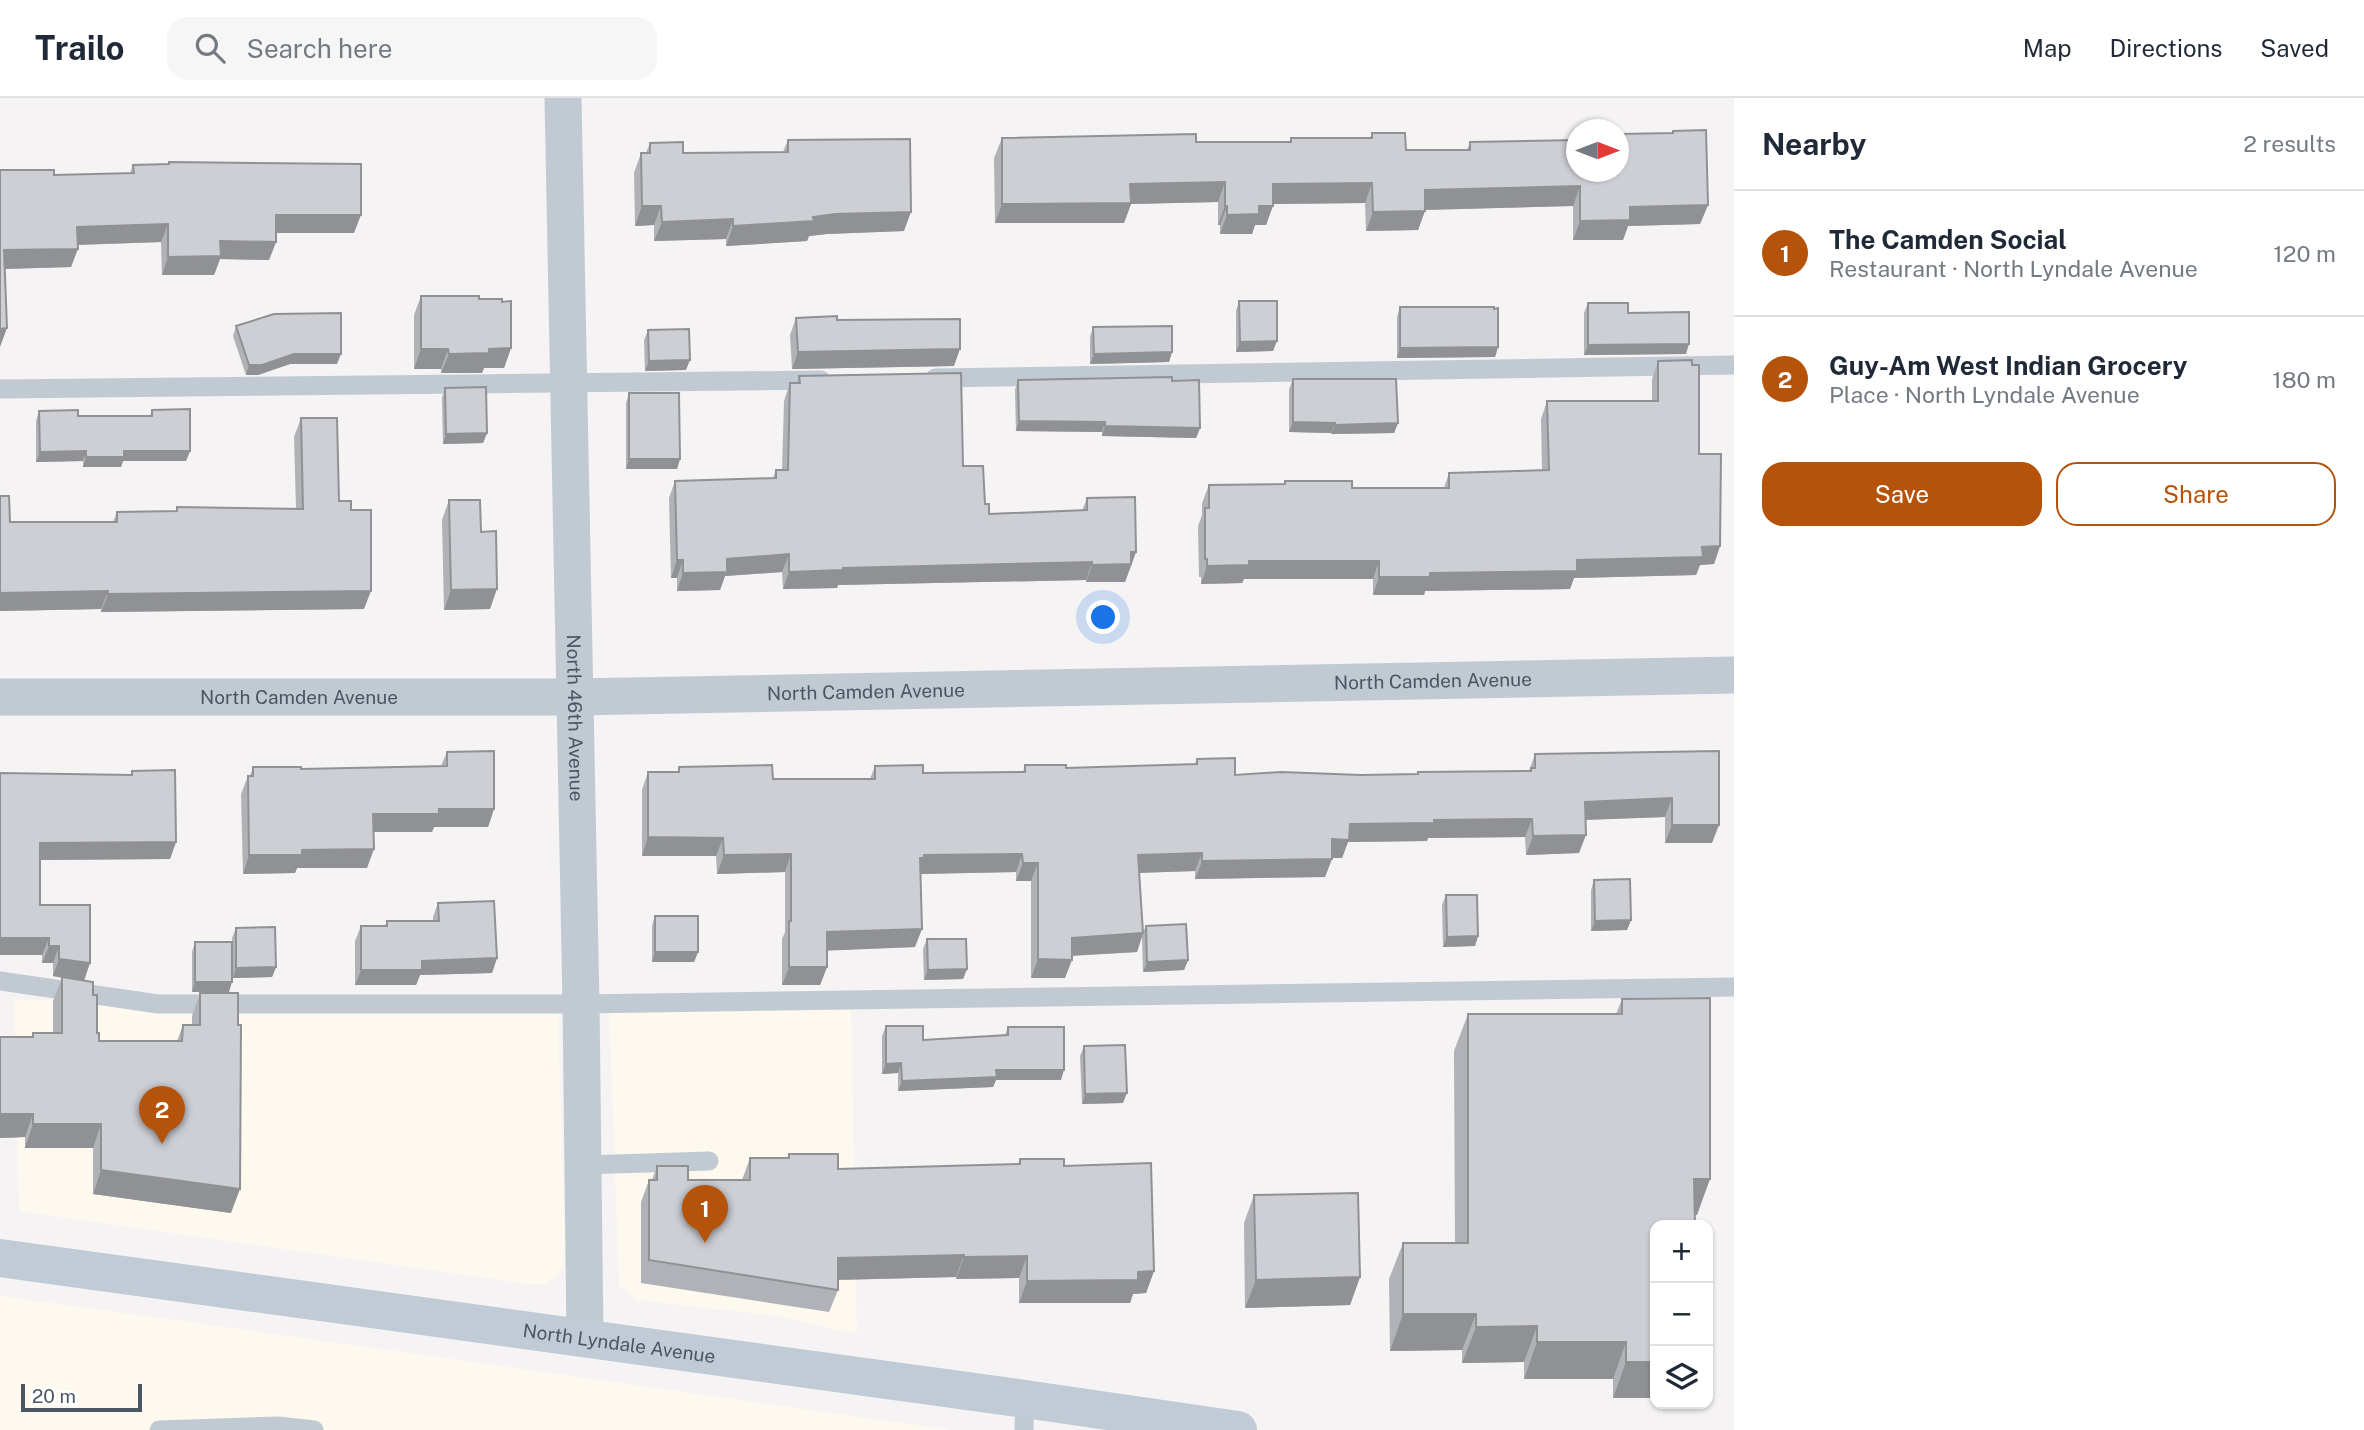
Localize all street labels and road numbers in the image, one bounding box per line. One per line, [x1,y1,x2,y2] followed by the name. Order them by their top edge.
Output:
[563,634,588,802] street label: North 46th Avenue
[1334,668,1532,694] street label: North Camden Avenue
[767,679,965,704] street label: North Camden Avenue
[200,686,398,708] street label: North Camden Avenue
[521,1319,717,1367] street label: North Lyndale Avenue

